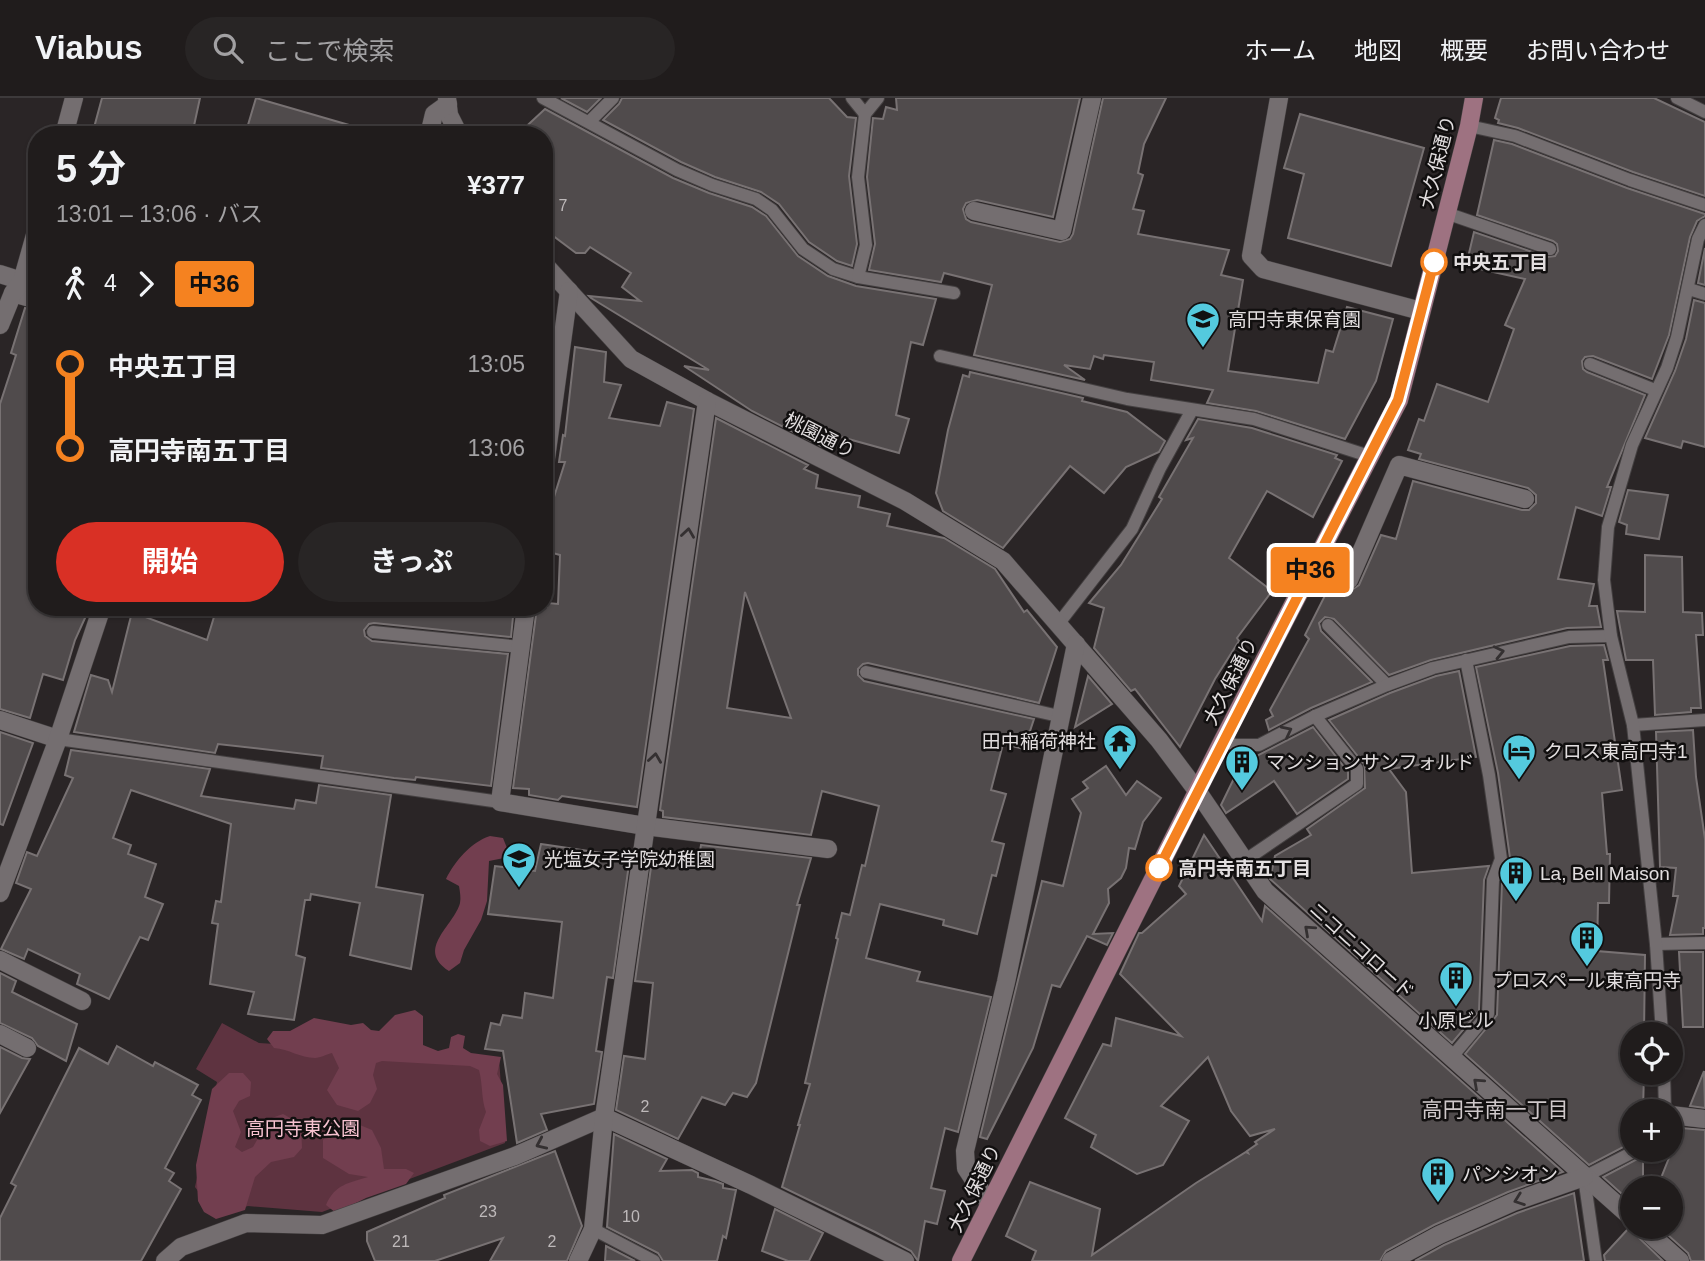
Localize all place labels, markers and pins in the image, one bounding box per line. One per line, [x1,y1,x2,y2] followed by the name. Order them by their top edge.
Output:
[1421,249,1447,275] marker: 中央五丁目
[1453,252,1548,273] place label: 中央五丁目
[1184,300,1222,349] school or university icon: 高円寺東保育園
[1228,309,1361,330] place label: 高円寺東保育園
[1101,722,1139,771] temple icon: 田中稲荷神社
[982,731,1096,752] place label: 田中稲荷神社
[1500,732,1538,781] hotel icon: クロス東高円寺1
[1544,741,1688,762] place label: クロス東高円寺1
[1223,743,1261,792] building icon: マンションサンフォルド
[1266,752,1474,773] place label: マンションサンフォルド
[500,840,538,889] school or university icon: 光塩女子学院幼稚園
[544,849,715,870] place label: 光塩女子学院幼稚園
[1497,854,1535,903] building icon: La, Bell Maison
[1146,855,1172,881] marker: 高円寺南五丁目
[1178,858,1311,879] place label: 高円寺南五丁目
[1540,863,1670,884] place label: La, Bell Maison
[1568,919,1606,968] building icon: プロスペール東高円寺
[1437,959,1475,1008] building icon: 小原ビル
[1493,970,1681,991] place label: プロスペール東高円寺
[1418,1010,1494,1031] place label: 小原ビル
[1419,1155,1457,1204] building icon: パンシオン
[1462,1164,1558,1185] place label: パンシオン

